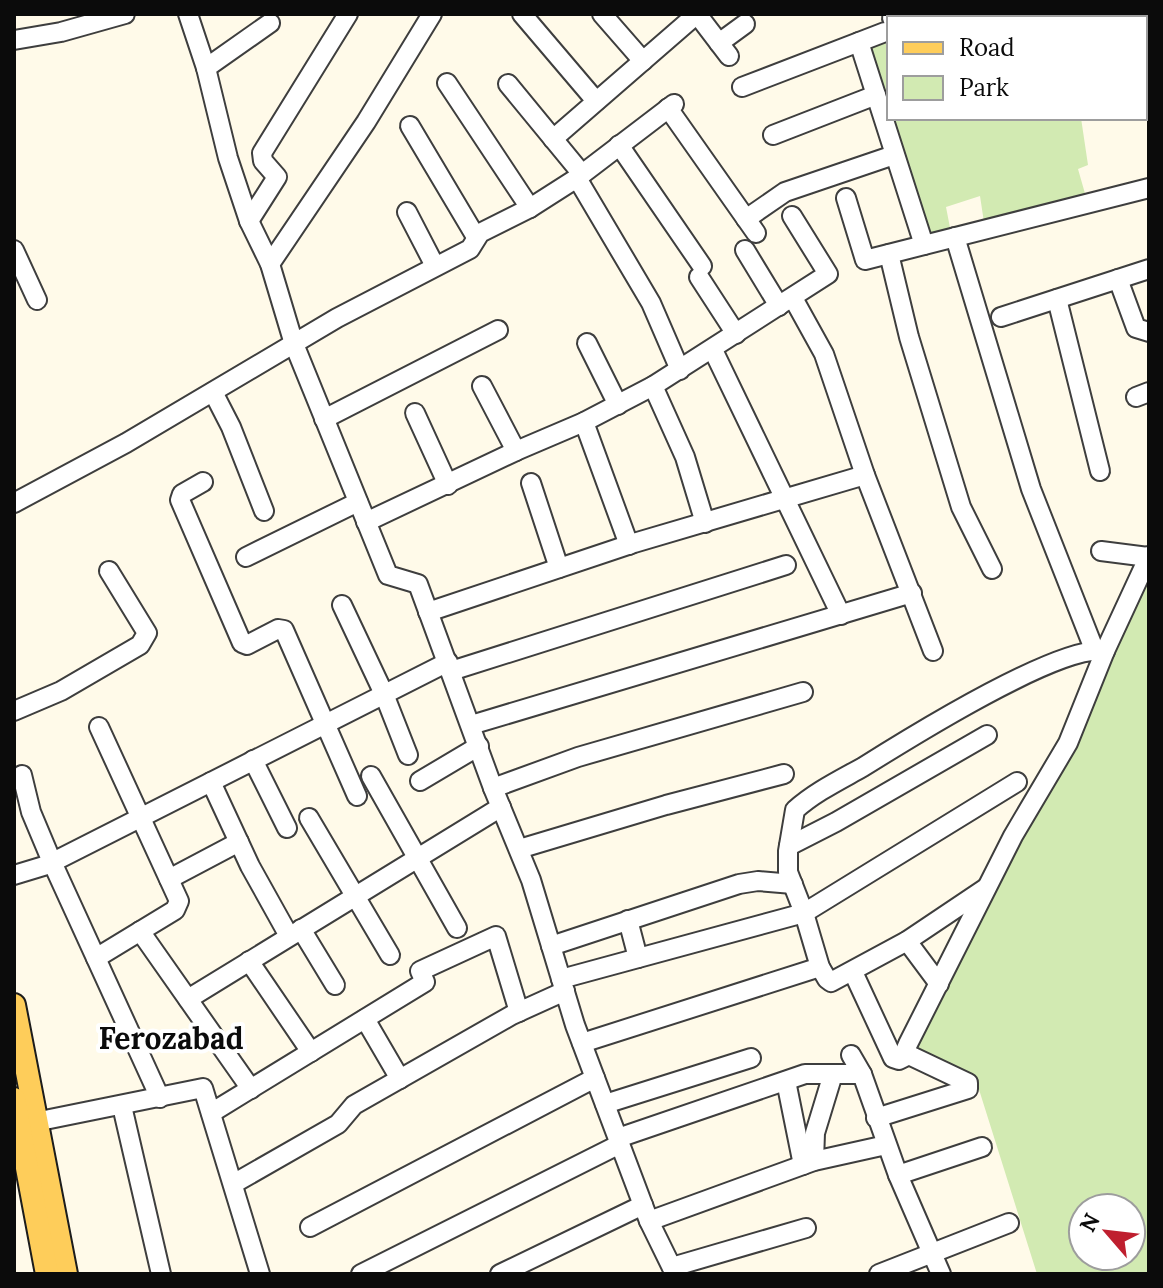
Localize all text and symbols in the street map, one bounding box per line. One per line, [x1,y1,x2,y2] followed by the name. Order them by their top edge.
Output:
[887,16,1147,120] legend
[959,32,1015,63] text: Road
[959,72,1009,103] text: Park
[98,1019,244,1057] district label: Ferozabad
[1067,1192,1147,1272] north arrow
[1073,1209,1106,1237] text: N

